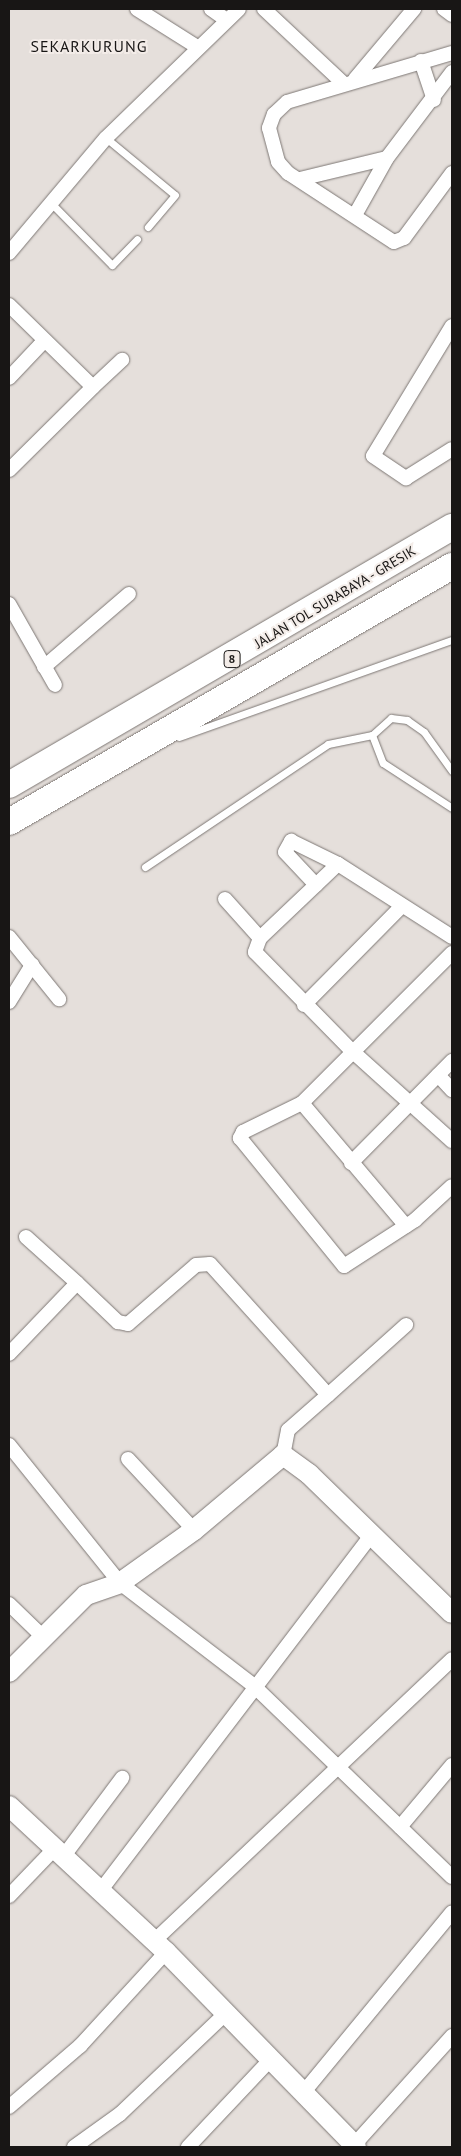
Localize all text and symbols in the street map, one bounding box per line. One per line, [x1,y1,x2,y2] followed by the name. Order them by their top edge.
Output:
[29,36,149,56] district label: SEKARKURUNG
[250,541,420,653] street label: JALAN TOL SURABAYA - GRESIK
[223,650,241,669] road number: 8

